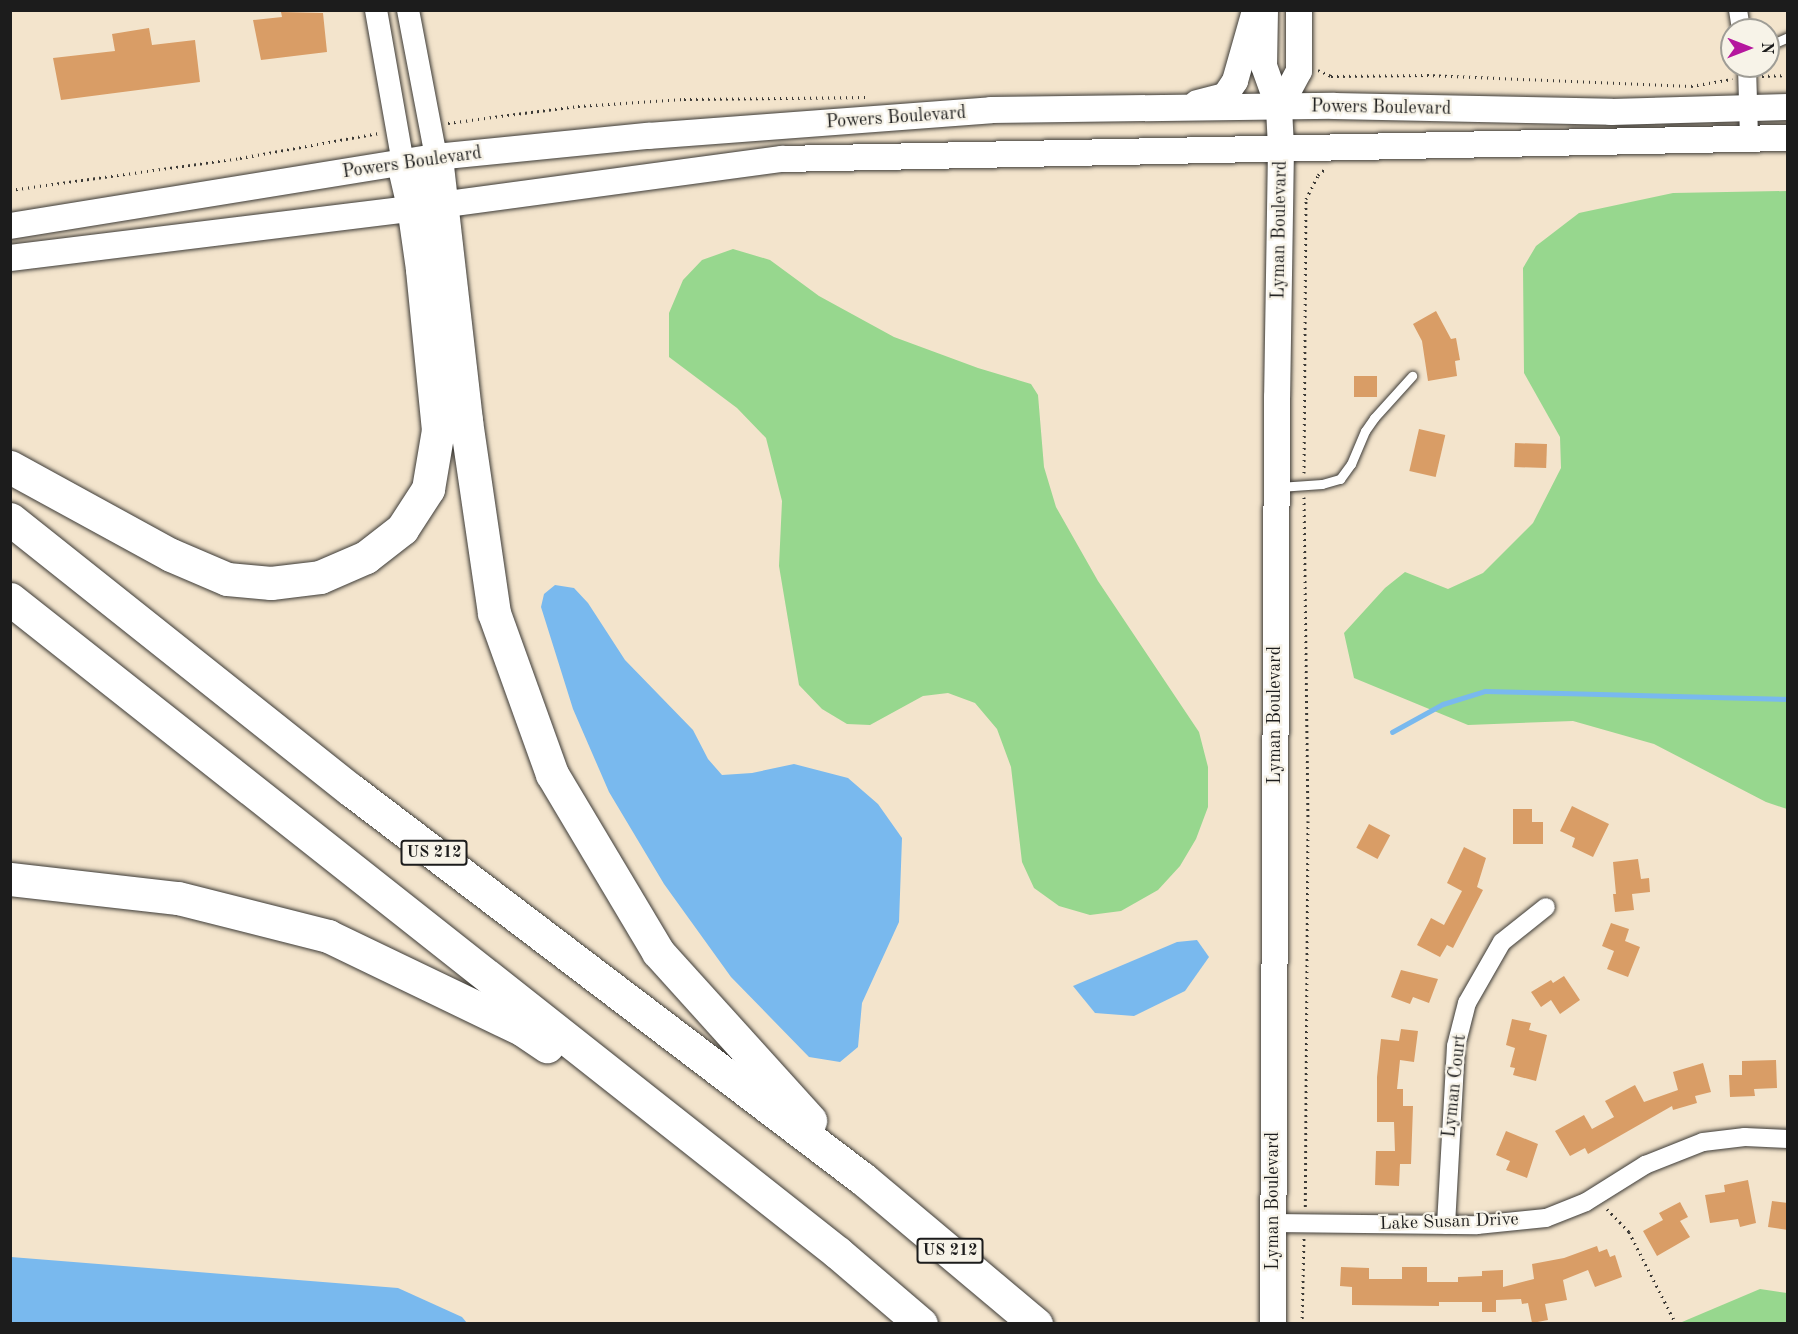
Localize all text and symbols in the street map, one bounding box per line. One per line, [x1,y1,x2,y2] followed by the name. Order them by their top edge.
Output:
[1720,18,1780,78] north arrow
[1758,42,1774,54] text: N
[1311,96,1451,120] street label: Powers Boulevard
[825,102,967,134] street label: Powers Boulevard
[341,143,483,183] street label: Powers Boulevard
[1268,161,1292,299] street label: Lyman Boulevard
[1264,646,1286,784] street label: Lyman Boulevard
[400,840,468,866] road number: US 212
[1439,1033,1471,1139] street label: Lyman Court
[1262,1132,1284,1270] street label: Lyman Boulevard
[1379,1209,1519,1235] street label: Lake Susan Drive
[916,1238,984,1264] road number: US 212

